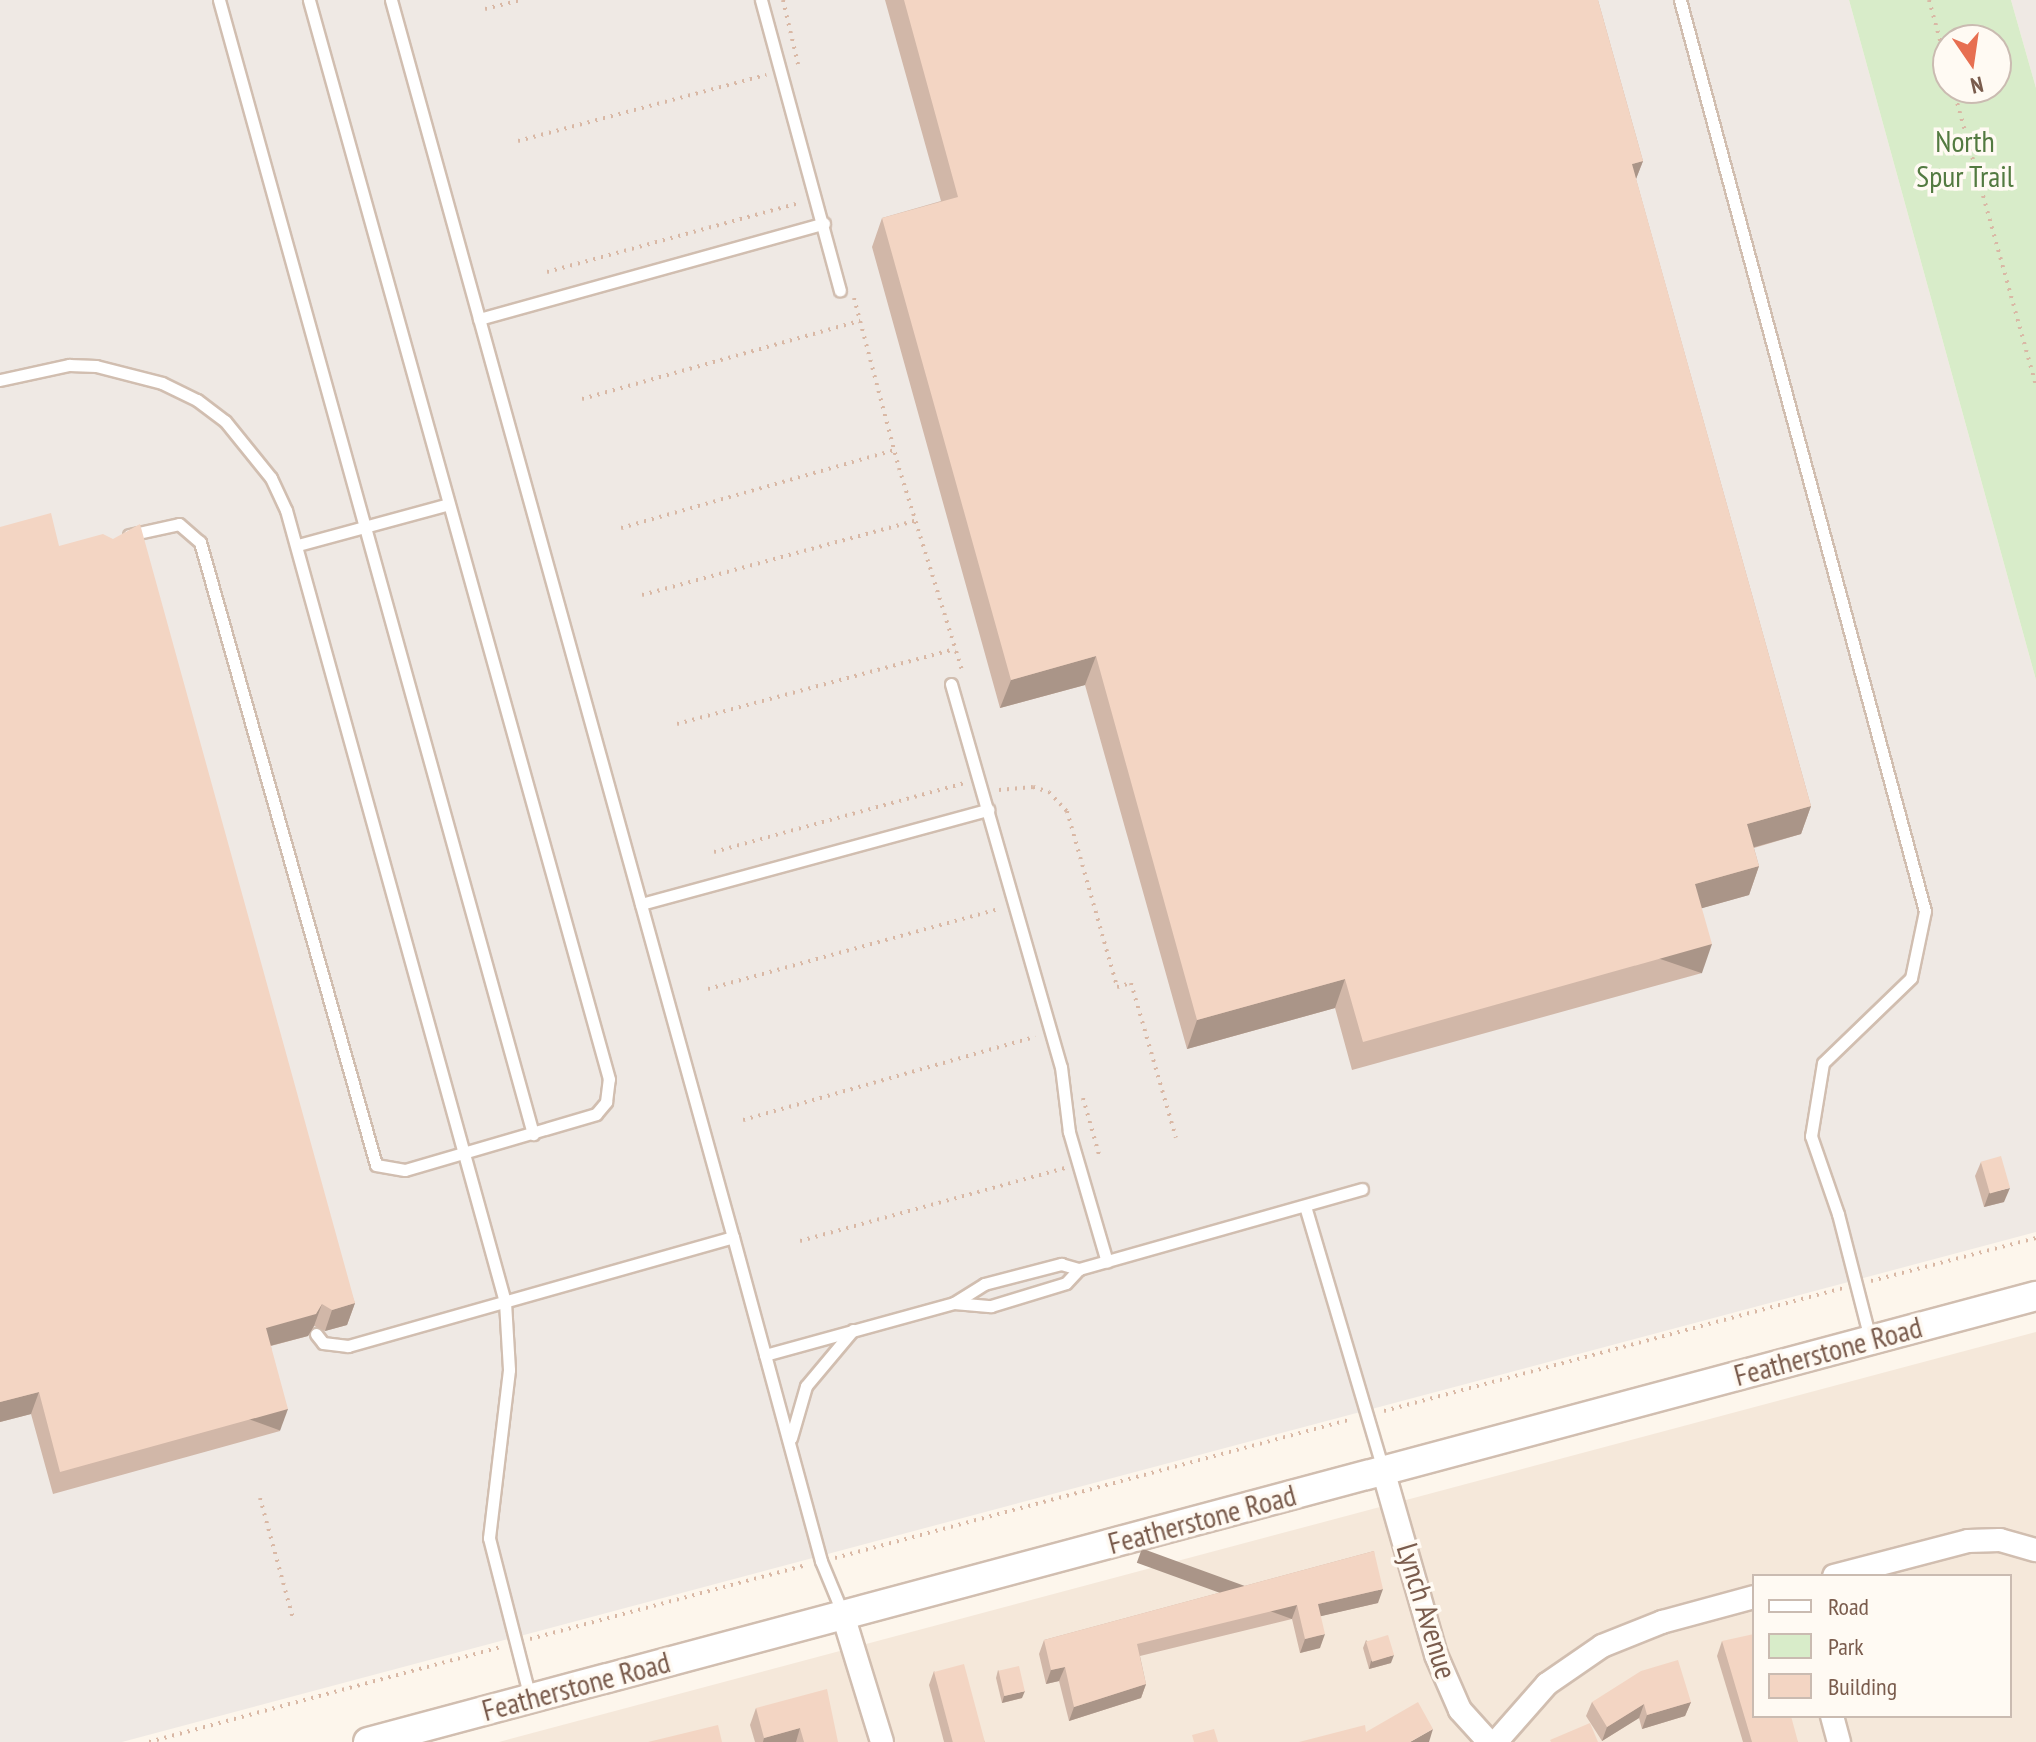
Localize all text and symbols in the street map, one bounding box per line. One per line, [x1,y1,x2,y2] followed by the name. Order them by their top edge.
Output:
[1932,24,2012,104] north arrow
[1968,70,1986,100] text: N
[1916,123,2014,194] park label: North Spur Trail
[1730,1309,1926,1393] street label: Featherstone Road
[1104,1477,1300,1561] street label: Featherstone Road
[1389,1538,1465,1684] street label: Lynch Avenue
[1752,1574,2012,1718] legend
[1828,1591,1869,1622] text: Road
[1828,1631,1864,1662] text: Park
[478,1644,674,1728] street label: Featherstone Road
[1828,1671,1897,1702] text: Building

